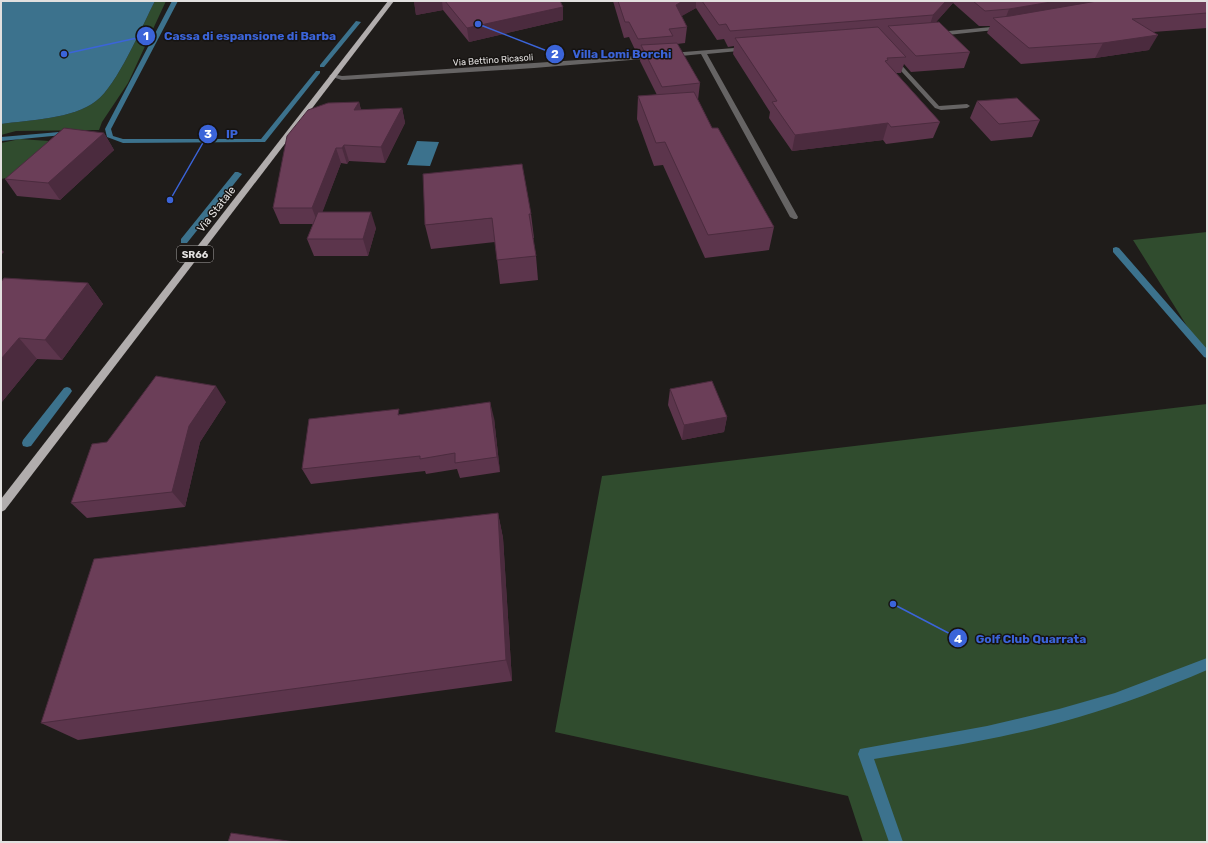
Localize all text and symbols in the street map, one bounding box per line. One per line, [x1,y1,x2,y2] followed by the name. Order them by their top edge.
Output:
[136,24,344,48] callout: Cassa di espansione di Barba
[143,29,149,43] text: 1
[164,29,336,43] text: Cassa di espansione di Barba
[545,42,680,66] callout: Villa Lomi Borchi
[551,47,559,61] text: 2
[572,47,672,61] text: Villa Lomi Borchi
[453,52,533,68] street label: Via Bettino Ricasoli
[198,122,246,146] callout: IP
[204,127,212,141] text: 3
[226,127,238,141] text: IP
[194,184,238,235] street label: Via Statale
[177,246,213,262] road number: SR66
[948,626,1094,650] callout: Golf Club Quarrata
[954,632,962,646] text: 4
[976,632,1086,646] text: Golf Club Quarrata

